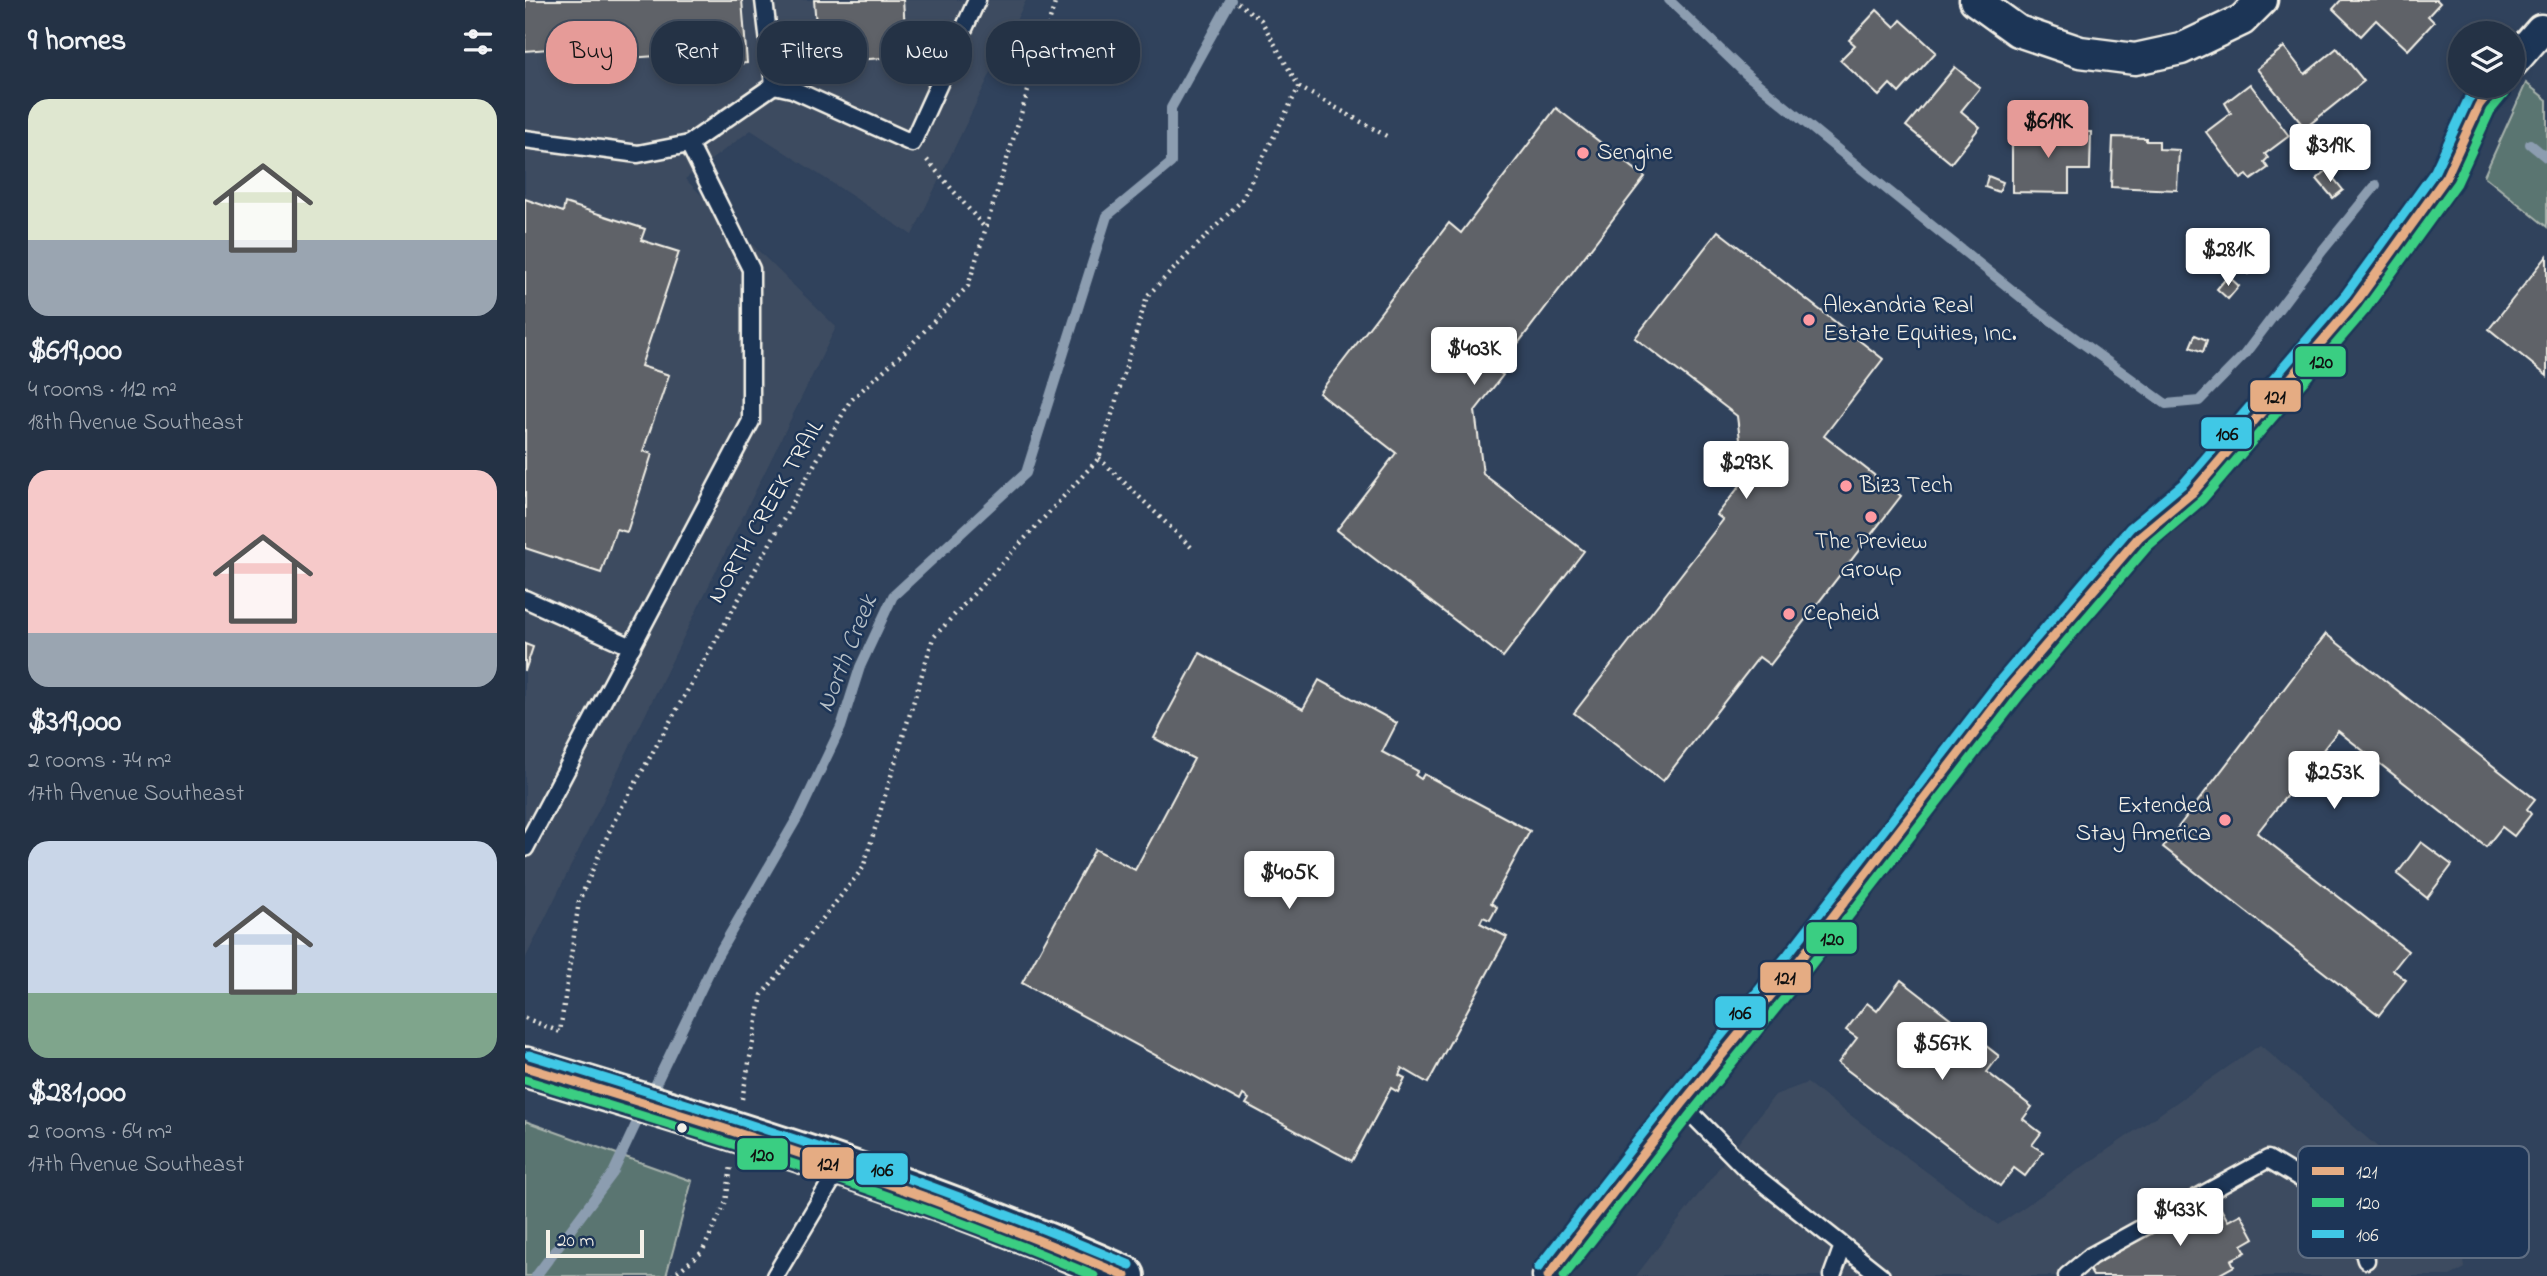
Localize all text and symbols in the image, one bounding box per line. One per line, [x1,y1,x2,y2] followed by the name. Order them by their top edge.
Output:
[28,20,126,64] text: 9 homes
[546,21,637,84] chip: Buy
[651,21,743,84] chip: Rent
[757,21,867,84] chip: Filters
[881,21,972,84] chip: New
[986,21,1140,84] chip: Apartment
[2448,21,2525,98] map controls
[2448,21,2525,98] button: layers
[459,23,497,61] icon: filters
[1999,100,2097,160] pin: $619K
[2023,106,2073,139] text: $619K
[2281,124,2379,184] pin: $319K
[2306,130,2354,163] text: $319K
[1597,136,1673,171] place label: Sengine
[200,145,326,271] icon: home
[1575,145,1591,161] marker: Sengine
[2179,229,2277,288] pin: $281K
[2202,234,2254,267] text: $281K
[1823,289,2017,352] place label: Alexandria Real Estate Equities, Inc.
[1801,312,1817,328] marker: Alexandria Real Estate Equities, Inc.
[1425,328,1523,387] pin: $403K
[28,330,122,374] text: $619,000
[1447,333,1501,366] text: $403K
[2294,345,2347,378] line badge: 120
[2309,350,2334,377] text: 120
[28,374,177,407] text: 4 rooms · 112 m²
[2249,379,2302,413] line badge: 121
[2264,385,2286,412] text: 121
[28,407,244,440] text: 18th Avenue Southeast
[700,414,834,610] street label: NORTH CREEK TRAIL
[2200,416,2253,450] line badge: 106
[2216,422,2239,449] text: 106
[1697,442,1795,501] pin: $293K
[1720,447,1772,480] text: $293K
[1859,469,1953,504] place label: Biz3 Tech
[1838,478,1854,494] marker: Biz3 Tech
[1863,509,1879,525] marker: The Preview Group
[200,516,326,642] icon: home
[1815,525,1927,588] place label: The Preview Group
[807,588,889,718] water label: North Creek
[1803,597,1880,632] place label: Cepheid
[1781,606,1797,622] marker: Cepheid
[28,701,121,745] text: $319,000
[28,745,172,778] text: 2 rooms · 74 m²
[2285,752,2383,811] pin: $253K
[2304,757,2364,790] text: $253K
[28,778,244,811] text: 17th Avenue Southeast
[2076,789,2212,853] place label: Extended Stay America
[2217,812,2233,828] marker: Extended Stay America
[1240,852,1338,911] pin: $405K
[1260,857,1318,890] text: $405K
[200,887,326,1013] icon: home
[1805,921,1858,955] line badge: 120
[1820,927,1845,954] text: 120
[1759,961,1812,994] line badge: 121
[1774,966,1796,993] text: 121
[1714,995,1767,1029] line badge: 106
[1729,1001,1752,1028] text: 106
[1893,1023,1991,1082] pin: $567K
[1913,1028,1971,1061] text: $567K
[28,1072,126,1116] text: $281,000
[28,1116,172,1149] text: 2 rooms · 64 m²
[675,1121,689,1135] unlabelled marker
[736,1137,789,1171] line badge: 120
[750,1143,775,1170] text: 120
[801,1146,855,1180] line badge: 121
[2298,1146,2529,1258] legend
[28,1149,244,1182] text: 17th Avenue Southeast
[817,1152,839,1179] text: 121
[855,1152,909,1186] line badge: 106
[871,1158,894,1185] text: 106
[2356,1160,2378,1187] text: 121
[2131,1188,2229,1248] pin: $433K
[2356,1191,2380,1218] text: 120
[2153,1194,2207,1227] text: $433K
[2356,1223,2379,1250] text: 106
[546,1227,644,1259] scale bar
[557,1228,594,1255] text: 20 m

